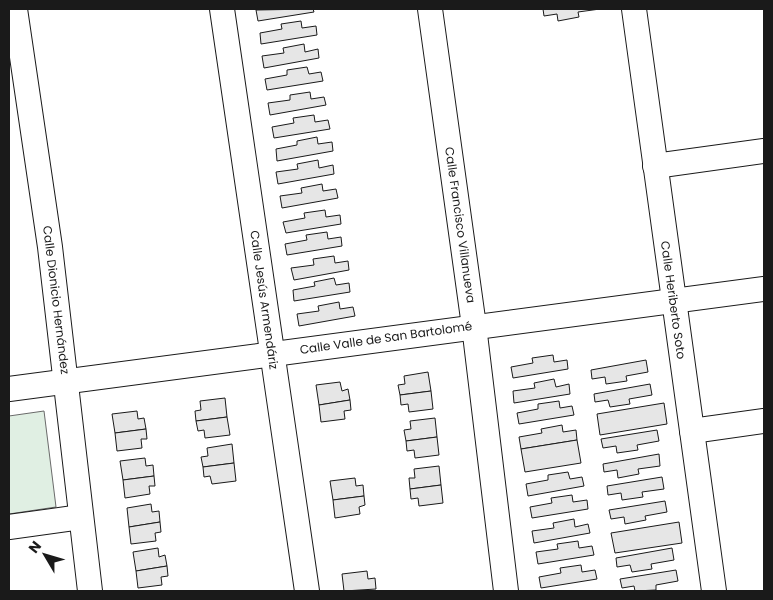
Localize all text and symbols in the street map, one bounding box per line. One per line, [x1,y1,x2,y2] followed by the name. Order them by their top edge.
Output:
[441,146,480,304] street label: Calle Francisco Villanueva
[39,225,74,375] street label: Calle Dionicio Hernández
[246,229,283,371] street label: Calle Jesús Armendáriz
[657,240,690,360] street label: Calle Heriberto Soto
[299,317,473,358] street label: Calle Valle de San Bartolomé
[20,530,70,580] north arrow
[24,537,46,557] text: N

